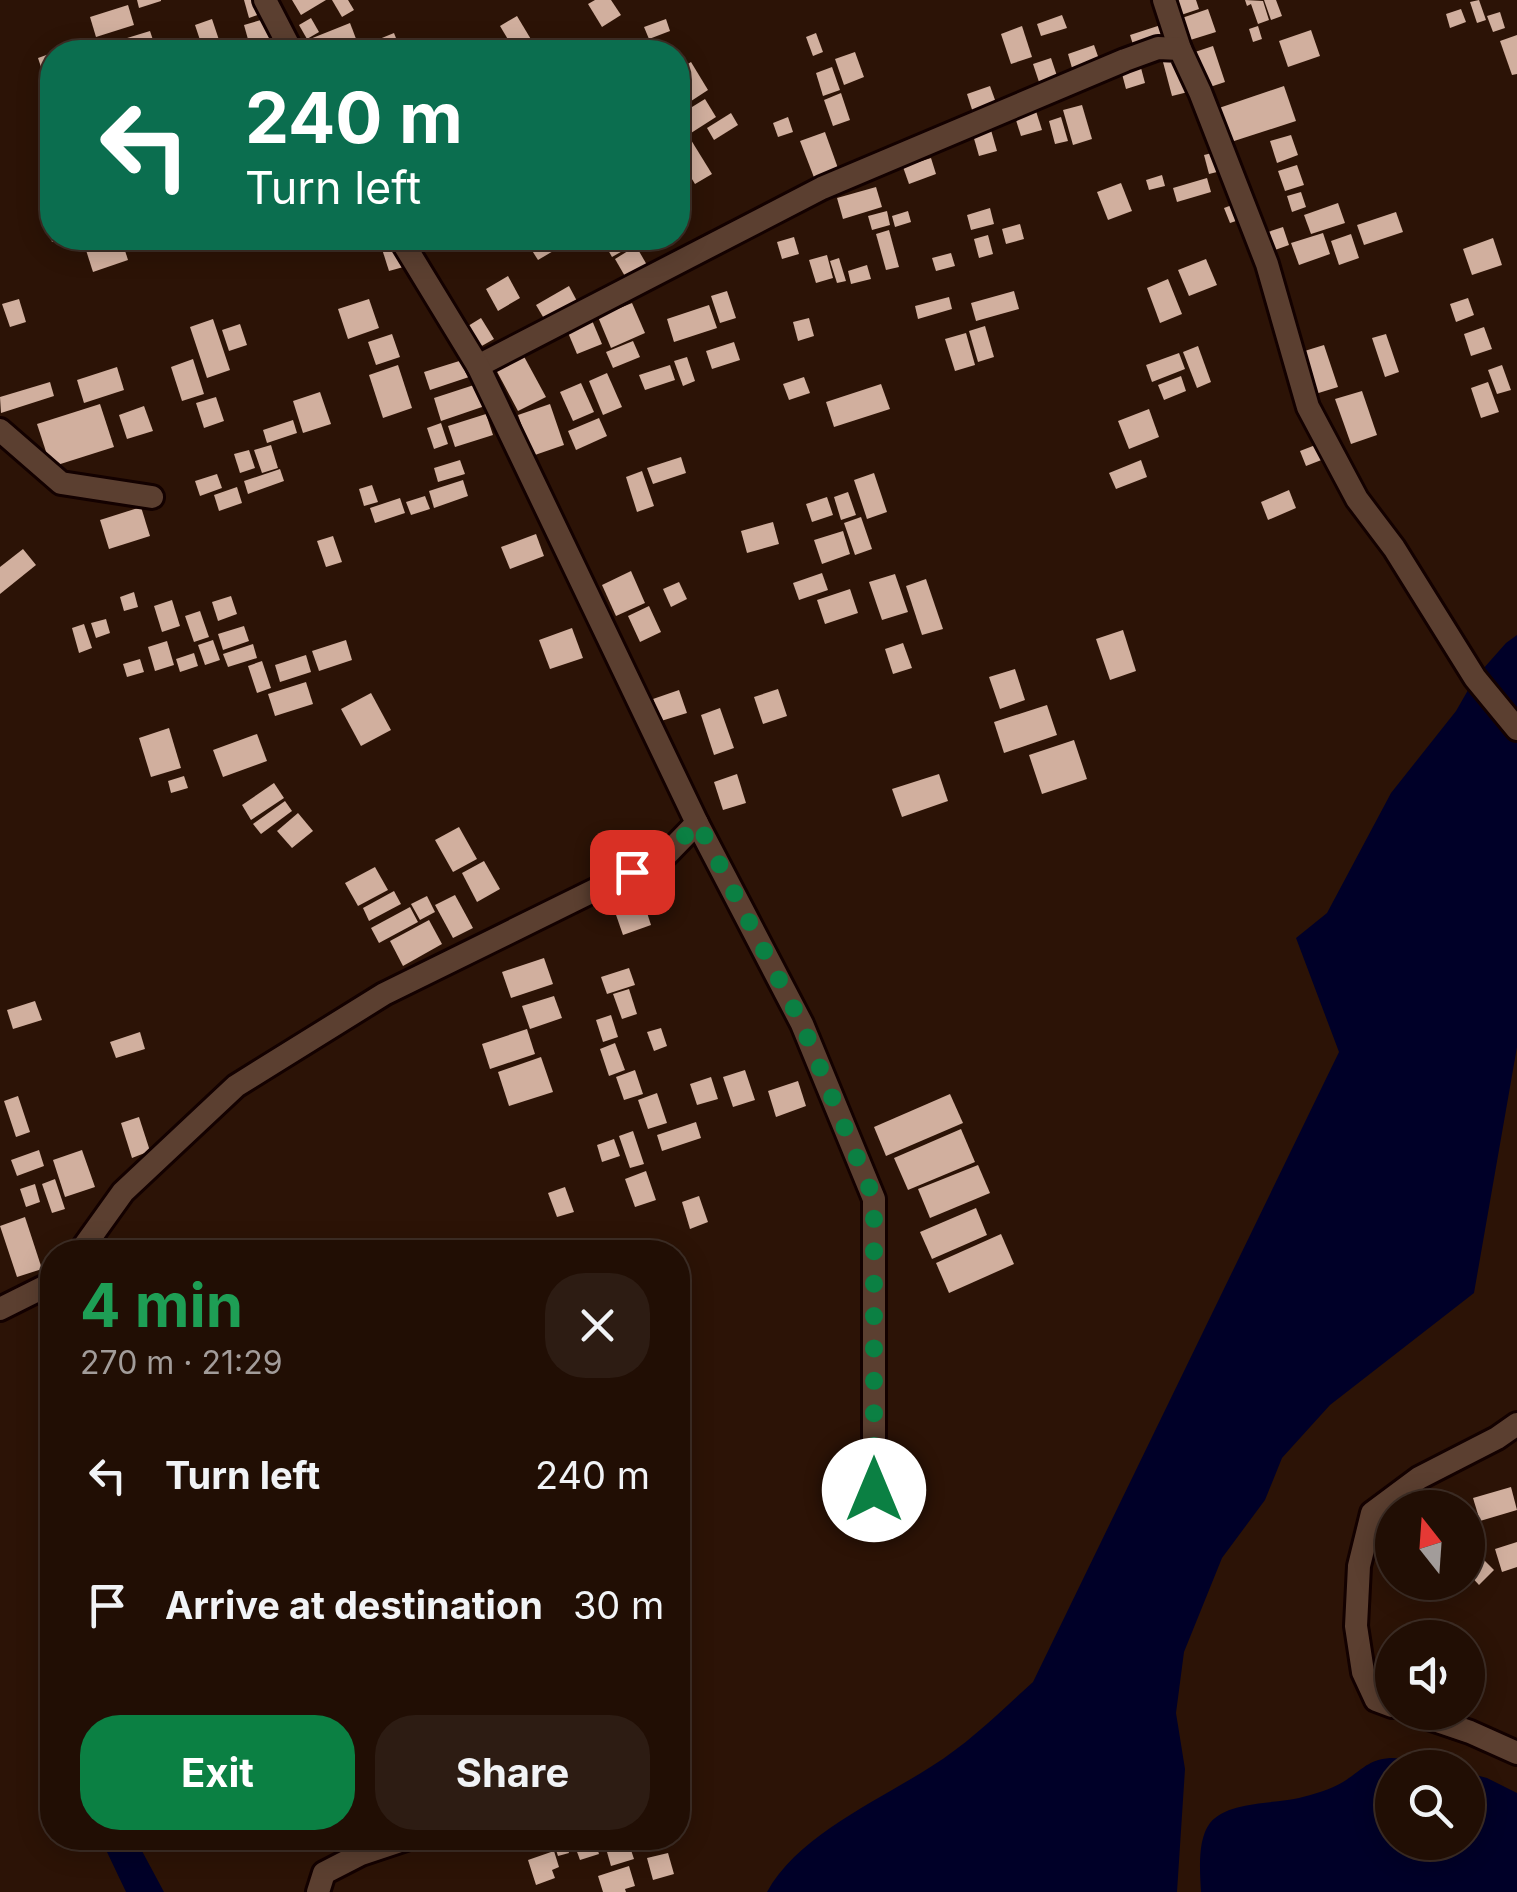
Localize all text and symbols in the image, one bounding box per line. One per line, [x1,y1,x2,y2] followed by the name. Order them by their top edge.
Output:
[245,75,463,160] text: 240 m
[80,80,210,210] icon: left
[245,160,421,215] text: Turn left
[590,830,675,915] pin
[605,845,660,900] icon: arrive
[80,1269,243,1341] text: 4 min
[545,1273,650,1378] button: close
[80,1343,283,1382] text: 270 m · 21:29
[822,1438,926,1542] position arrow
[80,1448,135,1503] icon: left
[165,1452,320,1498] text: Turn left
[535,1452,650,1498] text: 240 m
[1375,1490,1485,1600] north arrow
[1375,1490,1485,1860] map controls
[80,1578,135,1633] icon: arrive
[165,1582,543,1628] text: Arrive at destination
[573,1582,664,1628] text: 30 m
[1375,1620,1485,1730] button: sound
[80,1715,355,1830] button: Exit
[375,1715,650,1830] button: Share
[1375,1750,1485,1860] button: search

